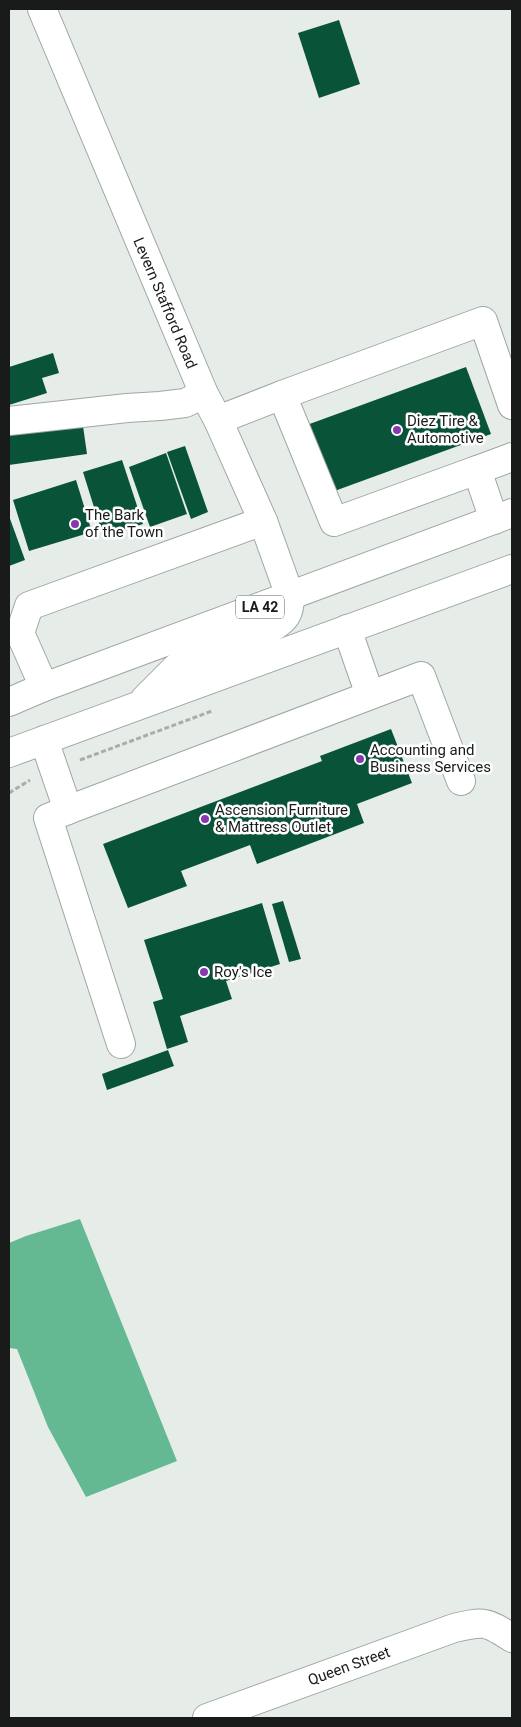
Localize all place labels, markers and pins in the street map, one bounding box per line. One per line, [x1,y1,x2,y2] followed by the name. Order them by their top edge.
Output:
[407,412,484,447] place label: Diez Tire & Automotive
[391,424,403,436] marker: Diez Tire & Automotive
[85,506,163,541] place label: The Bark of the Town
[69,518,81,530] marker: The Bark of the Town
[370,741,491,776] place label: Accounting and Business Services
[354,753,366,765] marker: Accounting and Business Services
[215,801,348,836] place label: Ascension Furniture & Mattress Outlet
[199,813,211,825] marker: Ascension Furniture & Mattress Outlet
[214,963,272,981] place label: Roy's Ice
[198,966,210,978] marker: Roy's Ice

